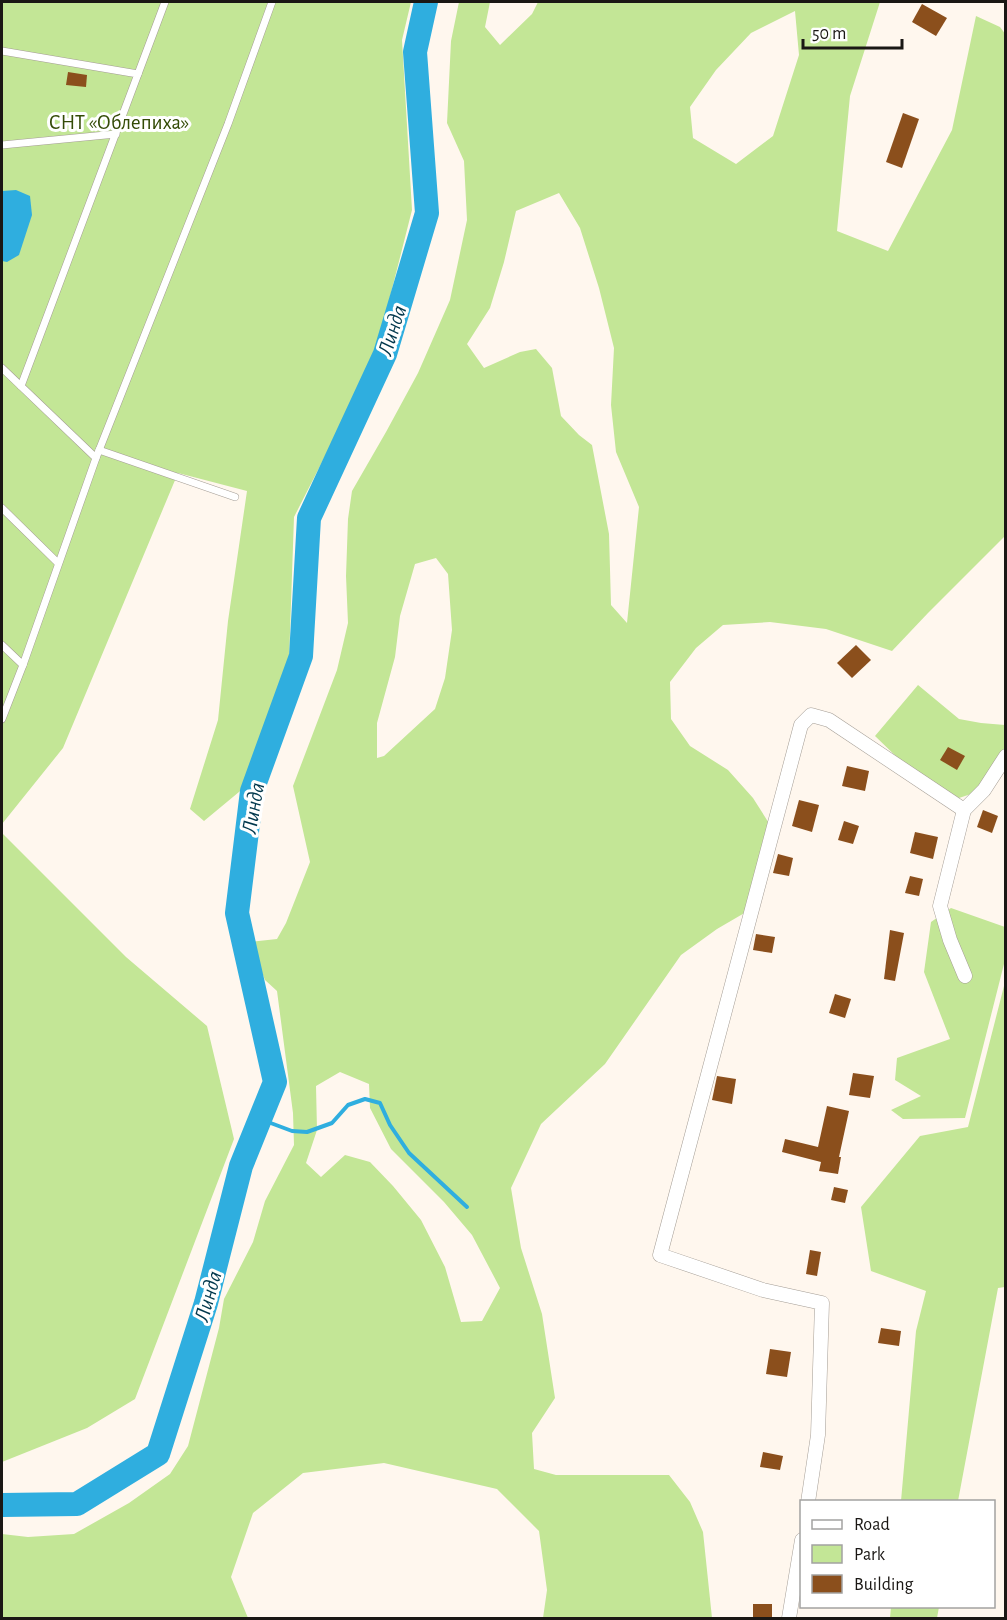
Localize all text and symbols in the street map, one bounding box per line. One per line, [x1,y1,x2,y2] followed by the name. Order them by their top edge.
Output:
[803,12,902,50] scale bar
[812,25,846,43] text: 50 m
[49,112,189,133] park label: СНТ «Облепиха»
[373,302,410,359] water label: Линда
[238,781,268,836] water label: Линда
[190,1268,226,1325] water label: Линда
[800,1500,995,1608] legend
[854,1516,890,1534] text: Road
[854,1546,886,1564] text: Park
[854,1576,914,1594] text: Building

